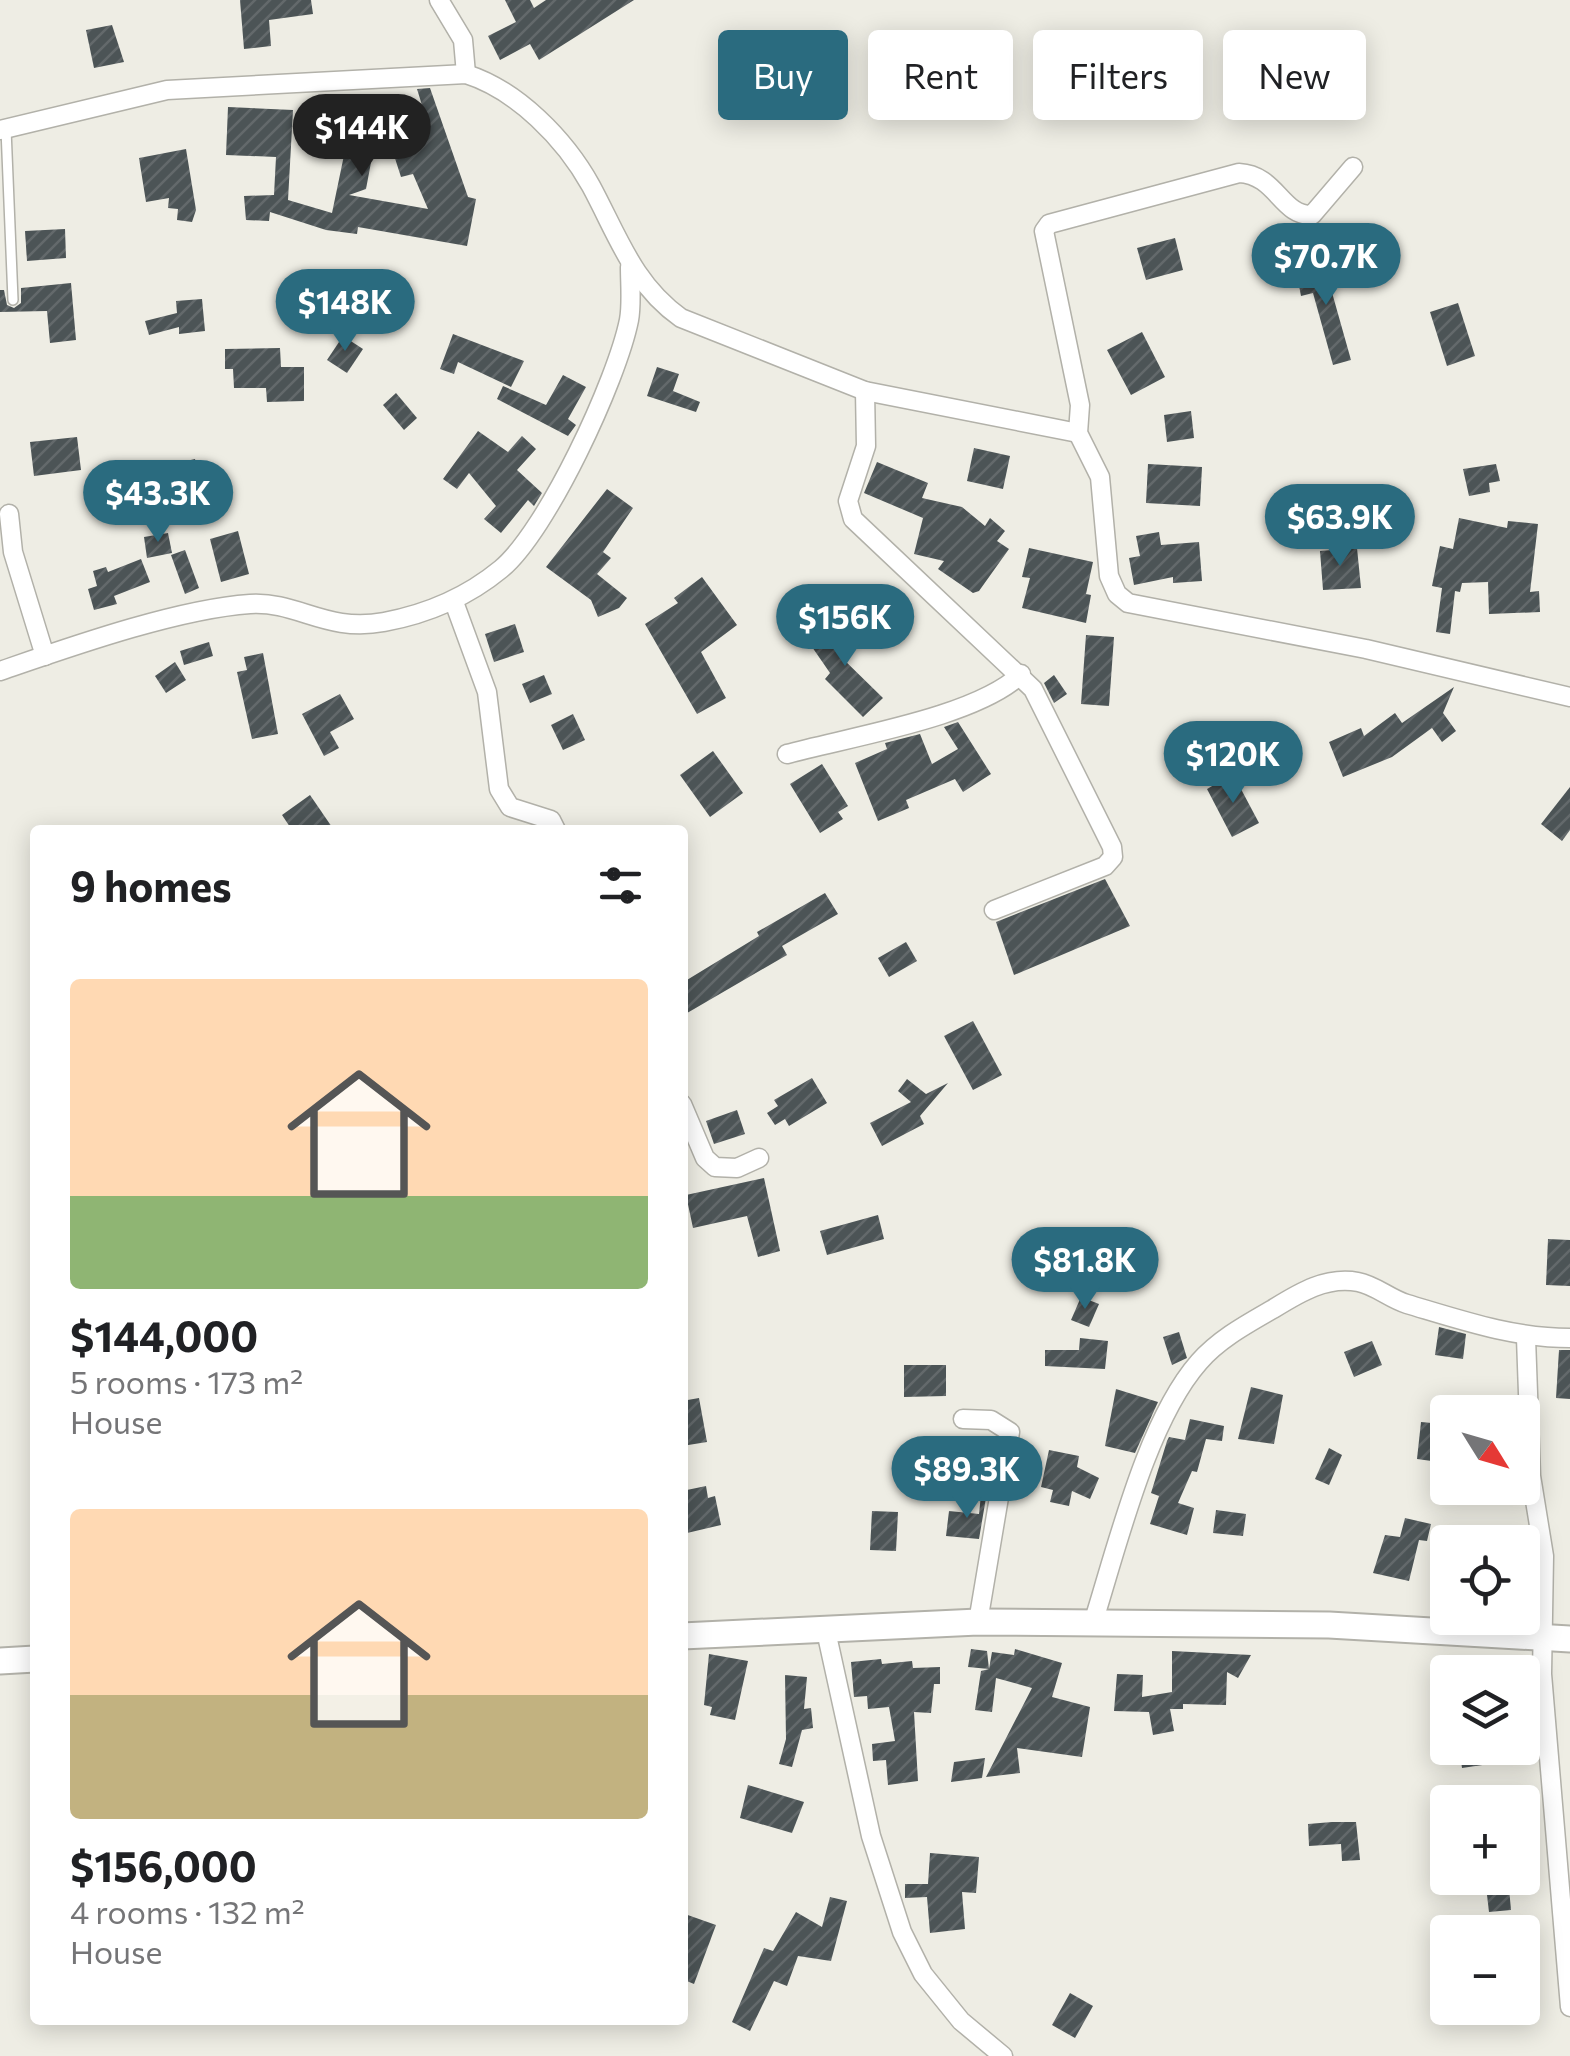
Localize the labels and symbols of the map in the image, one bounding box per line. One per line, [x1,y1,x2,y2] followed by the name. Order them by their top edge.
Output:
[292,94,432,179] pin: $144K
[1245,223,1407,308] pin: $70.7K
[275,269,415,354] pin: $148K
[77,460,239,545] pin: $43.3K
[1259,484,1421,569] pin: $63.9K
[775,584,915,669] pin: $156K
[1163,721,1303,806] pin: $120K
[1004,1227,1166,1312] pin: $81.8K
[1430,1395,1540,1505] north arrow
[886,1436,1048,1521] pin: $89.3K

